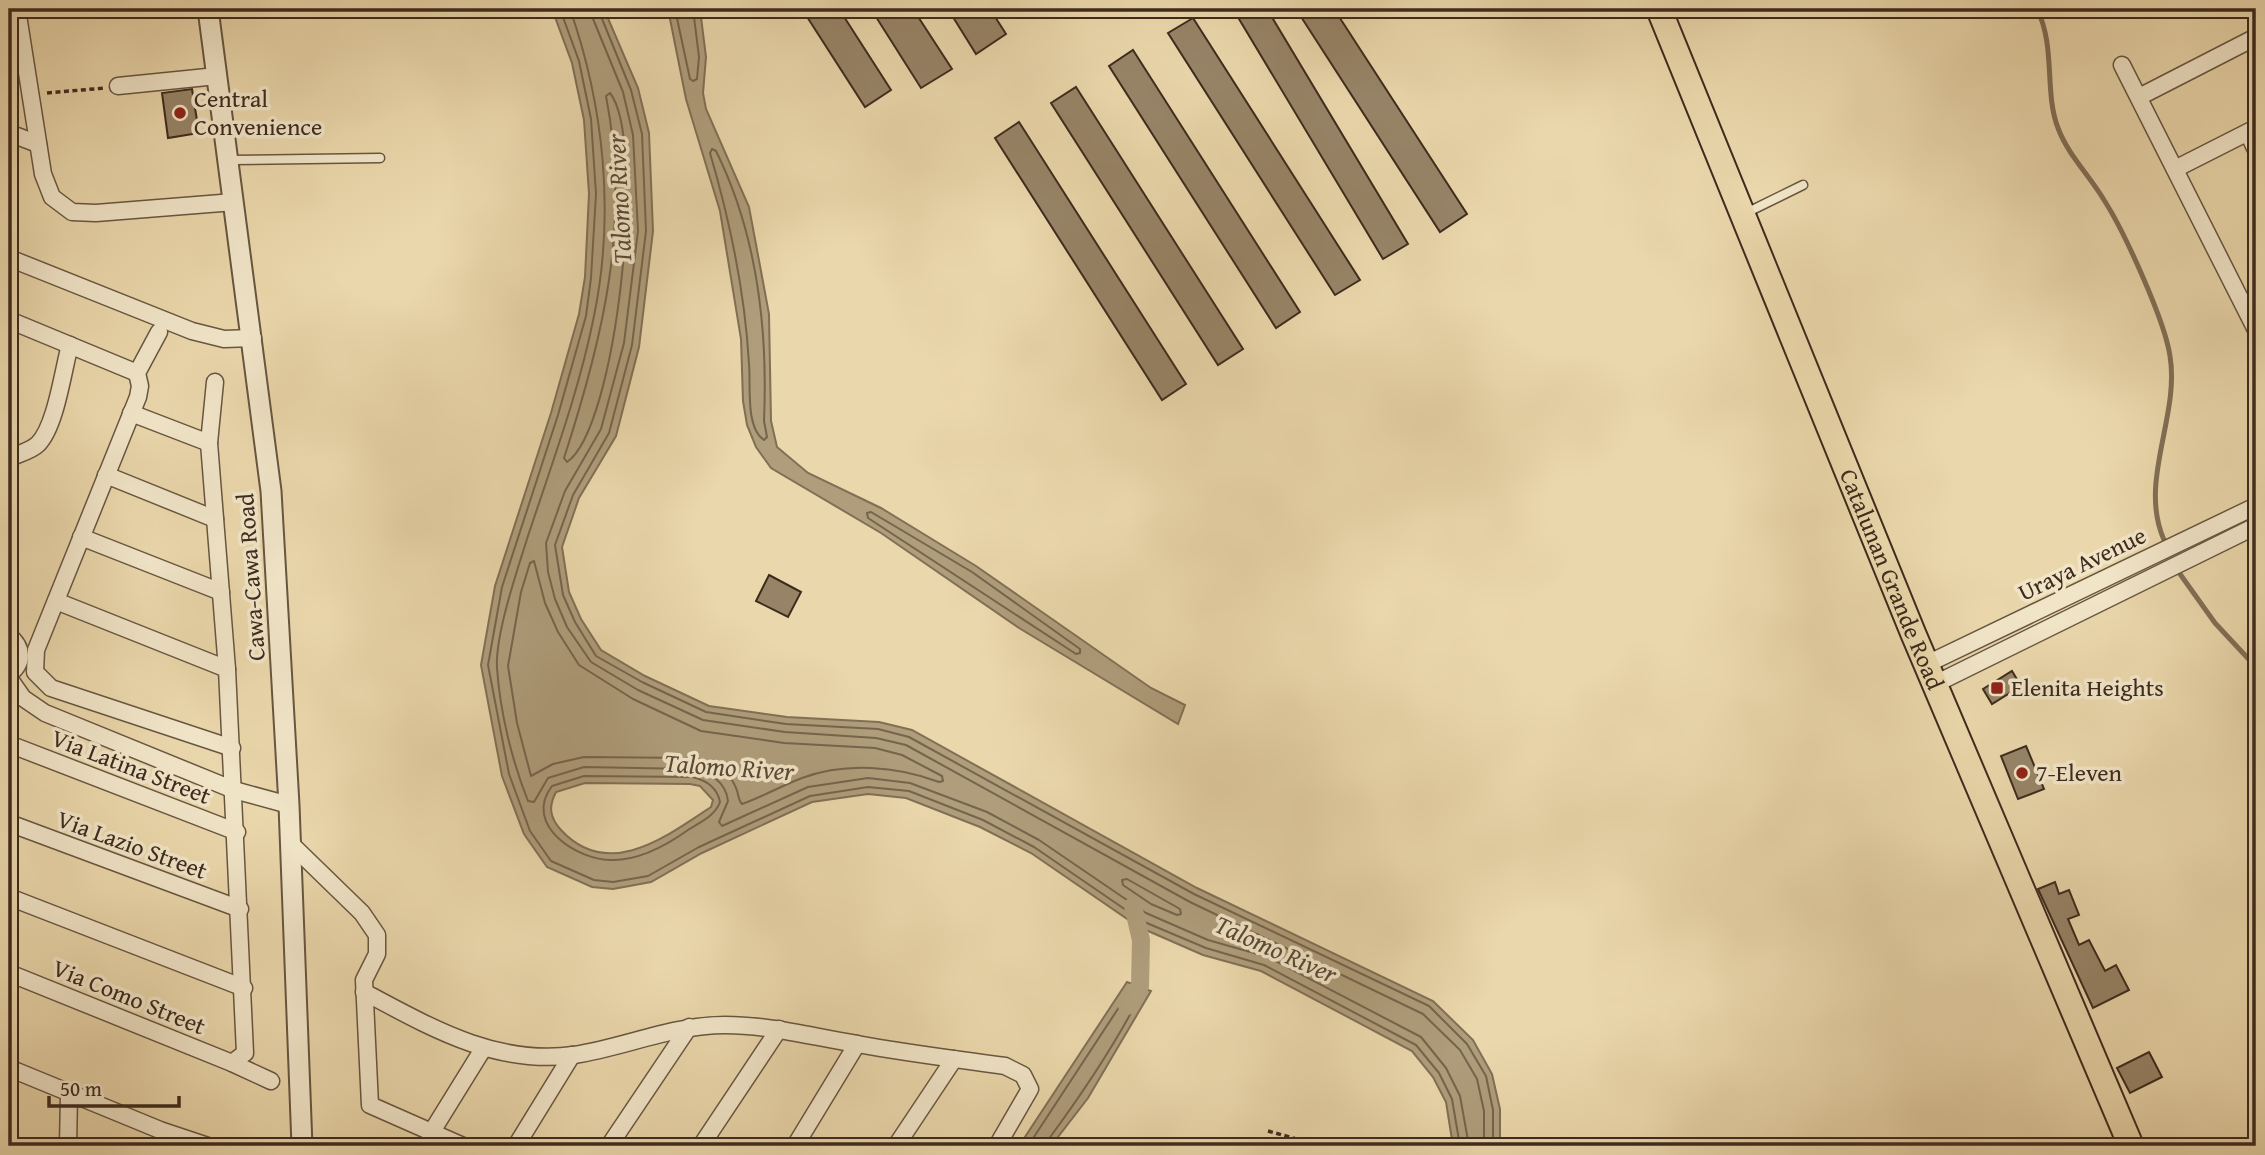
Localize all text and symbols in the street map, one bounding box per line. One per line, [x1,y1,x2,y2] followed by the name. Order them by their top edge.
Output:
[194,81,322,144] place label: Central Convenience
[172,105,188,121] marker: Central Convenience
[596,132,641,265] water label: Talomo River
[1831,464,1953,695] street label: Catalunan Grande Road
[227,492,274,662] street label: Cawa-Cawa Road
[2012,517,2152,610] street label: Uraya Avenue
[2011,670,2164,705] place label: Elenita Heights
[1989,680,2005,696] marker: Elenita Heights
[46,720,216,813] street label: Via Latina Street
[663,743,797,791] water label: Talomo River
[2036,755,2123,790] place label: 7-Eleven
[2014,765,2030,781] marker: 7-Eleven
[52,801,213,888] street label: Via Lazio Street
[1209,904,1345,993] water label: Talomo River
[47,950,211,1043] street label: Via Como Street
[49,1064,178,1108] scale bar
[60,1073,102,1104] text: 50 m

